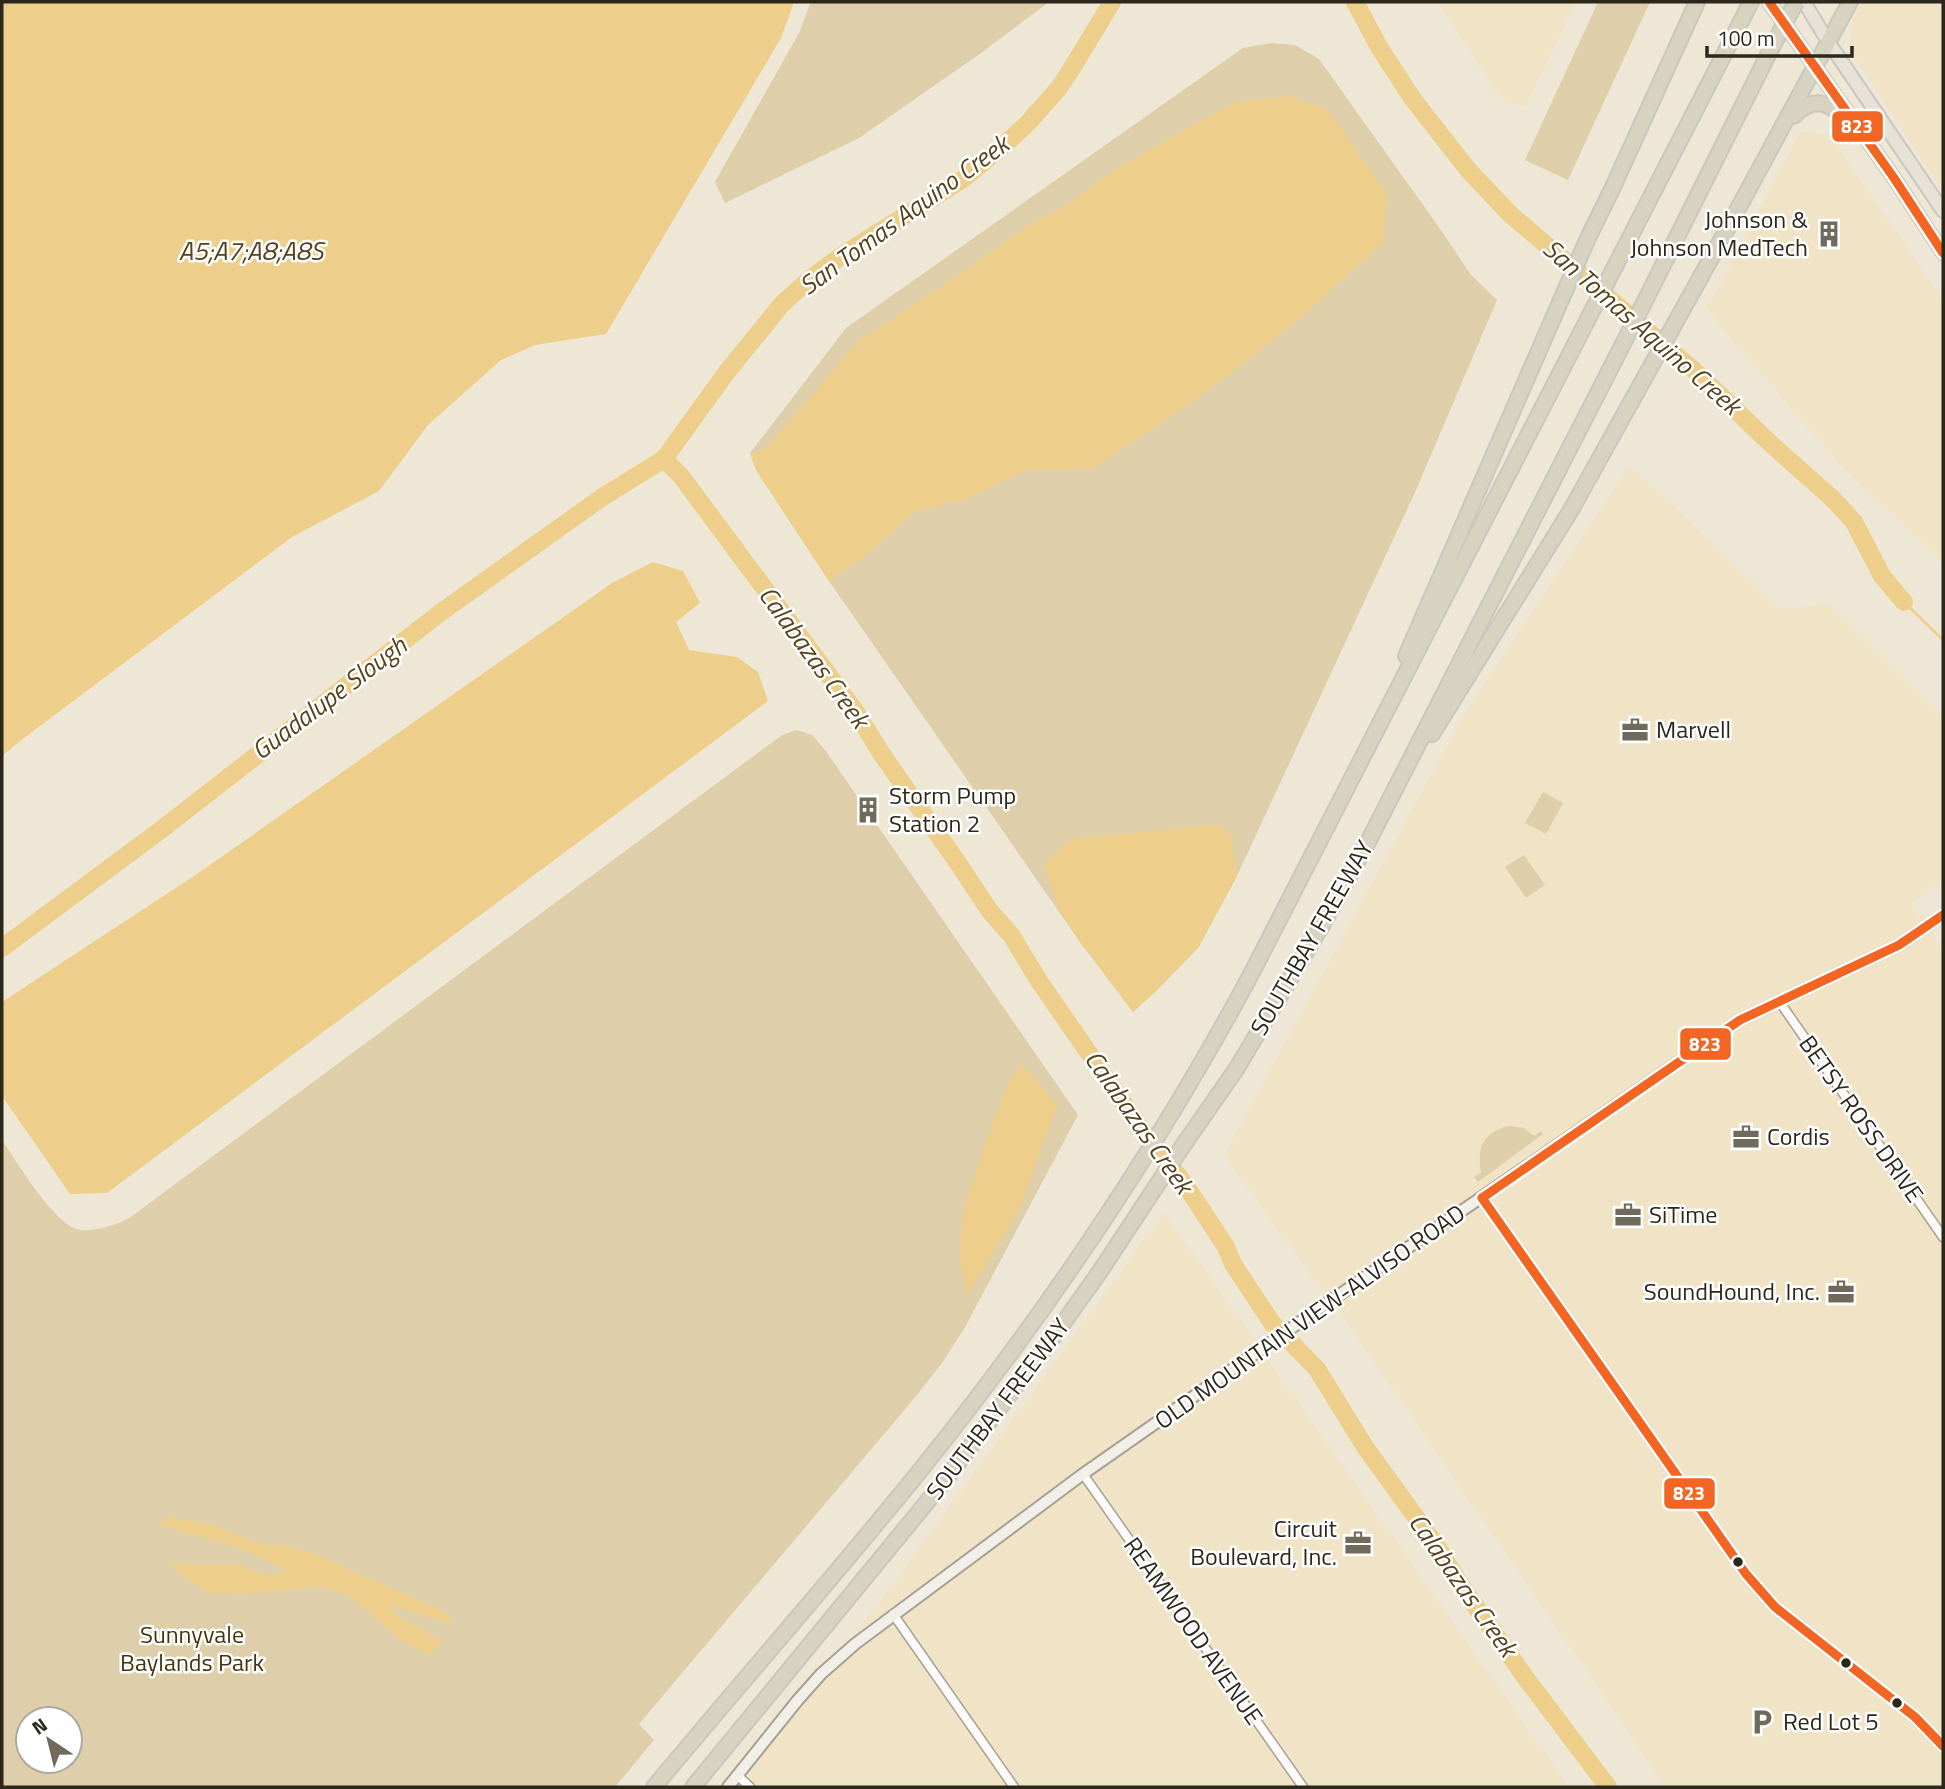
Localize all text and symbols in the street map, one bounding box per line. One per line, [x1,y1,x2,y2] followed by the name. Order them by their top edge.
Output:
[1707,14,1852,58] scale bar
[1717,22,1774,54] text: 100 m
[1831,110,1884,143] line badge: 823
[1841,111,1873,140] text: 823
[791,123,1020,304] water label: San Tomas Aquino Creek
[1630,201,1808,265] place label: Johnson & Johnson MedTech
[1814,219,1844,249] building icon: Johnson & Johnson MedTech
[1535,229,1753,426] water label: San Tomas Aquino Creek
[179,231,326,270] water label: A5;A7;A8;A8S
[749,577,881,739] water label: Calabazas Creek
[243,626,415,769] water label: Guadalupe Slough
[1656,711,1731,747] place label: Marvell
[1620,715,1650,745] office icon: Marvell
[889,777,1016,841] place label: Storm Pump Station 2
[853,795,883,825] building icon: Storm Pump Station 2
[1241,833,1382,1042] street label: SOUTHBAY FREEWAY
[1679,1027,1732,1061] line badge: 823
[1791,1027,1933,1209] street label: BETSY ROSS DRIVE
[1689,1029,1721,1058] text: 823
[1075,1042,1205,1204] water label: Calabazas Creek
[1767,1118,1830,1154] place label: Cordis
[1731,1122,1761,1152] office icon: Cordis
[1147,1195,1472,1438] street label: OLD MOUNTAIN VIEW-ALVISO ROAD
[1649,1196,1717,1232] place label: SiTime
[1613,1200,1643,1230] office icon: SiTime
[1644,1273,1820,1309] place label: SoundHound, Inc.
[1826,1277,1856,1307] office icon: SoundHound, Inc.
[917,1310,1078,1507] street label: SOUTHBAY FREEWAY
[1663,1477,1716,1510] line badge: 823
[1673,1478,1705,1507] text: 823
[1399,1505,1529,1667] water label: Calabazas Creek
[1190,1510,1338,1574] place label: Circuit Boulevard, Inc.
[1343,1528,1373,1558] office icon: Circuit Boulevard, Inc.
[1115,1529,1272,1732] street label: REAMWOOD AVENUE
[1731,1555,1745,1569] unlabelled marker
[120,1616,264,1680] park label: Sunnyvale Baylands Park
[1839,1656,1853,1670] unlabelled marker
[1890,1696,1904,1710] unlabelled marker
[1783,1703,1879,1739] place label: Red Lot 5
[14,1705,84,1775] north arrow
[1747,1707,1777,1737] parking icon: Red Lot 5
[25,1710,53,1741] text: N

